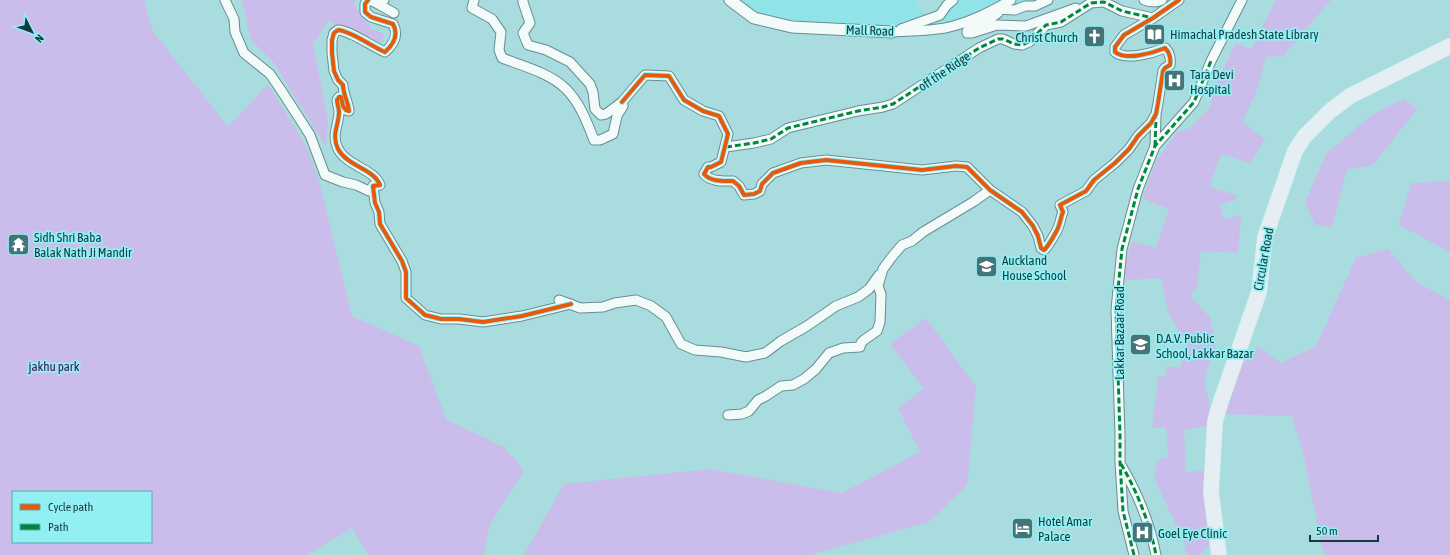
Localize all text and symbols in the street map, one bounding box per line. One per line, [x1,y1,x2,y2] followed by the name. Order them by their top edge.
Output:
[12,12,52,52] north arrow
[1141,21,1167,47] library icon: Himachal Pradesh State Library
[846,22,894,39] street label: Mall Road
[1081,24,1107,50] church icon: Christ Church
[1170,27,1319,42] place label: Himachal Pradesh State Library
[1016,30,1078,45] place label: Christ Church
[33,32,46,45] text: N
[915,48,973,94] street label: off the Ridge
[1190,67,1234,97] place label: Tara Devi Hospital
[1162,68,1188,94] hospital icon: Tara Devi Hospital
[1251,226,1276,292] street label: Circular Road
[34,230,132,260] place label: Sidh Shri Baba Balak Nath Ji Mandir
[5,231,31,257] temple icon: Sidh Shri Baba Balak Nath Ji Mandir
[1002,253,1067,283] place label: Auckland House School
[973,254,999,280] school or university icon: Auckland House School
[1112,286,1127,380] street label: Lakkar Bazaar Road
[1156,331,1253,361] place label: D.A.V. Public School, Lakkar Bazar
[1127,332,1153,358] school or university icon: D.A.V. Public School, Lakkar Bazar
[28,359,80,374] park label: jakhu park
[12,491,152,543] legend
[48,500,93,514] text: Cycle path
[1038,514,1092,544] place label: Hotel Amar Palace
[1010,515,1036,541] hotel icon: Hotel Amar Palace
[1310,517,1378,543] scale bar
[48,520,69,534] text: Path
[1130,520,1156,546] hospital icon: Goel Eye Clinic
[1316,524,1338,538] text: 50 m
[1158,526,1227,541] place label: Goel Eye Clinic

